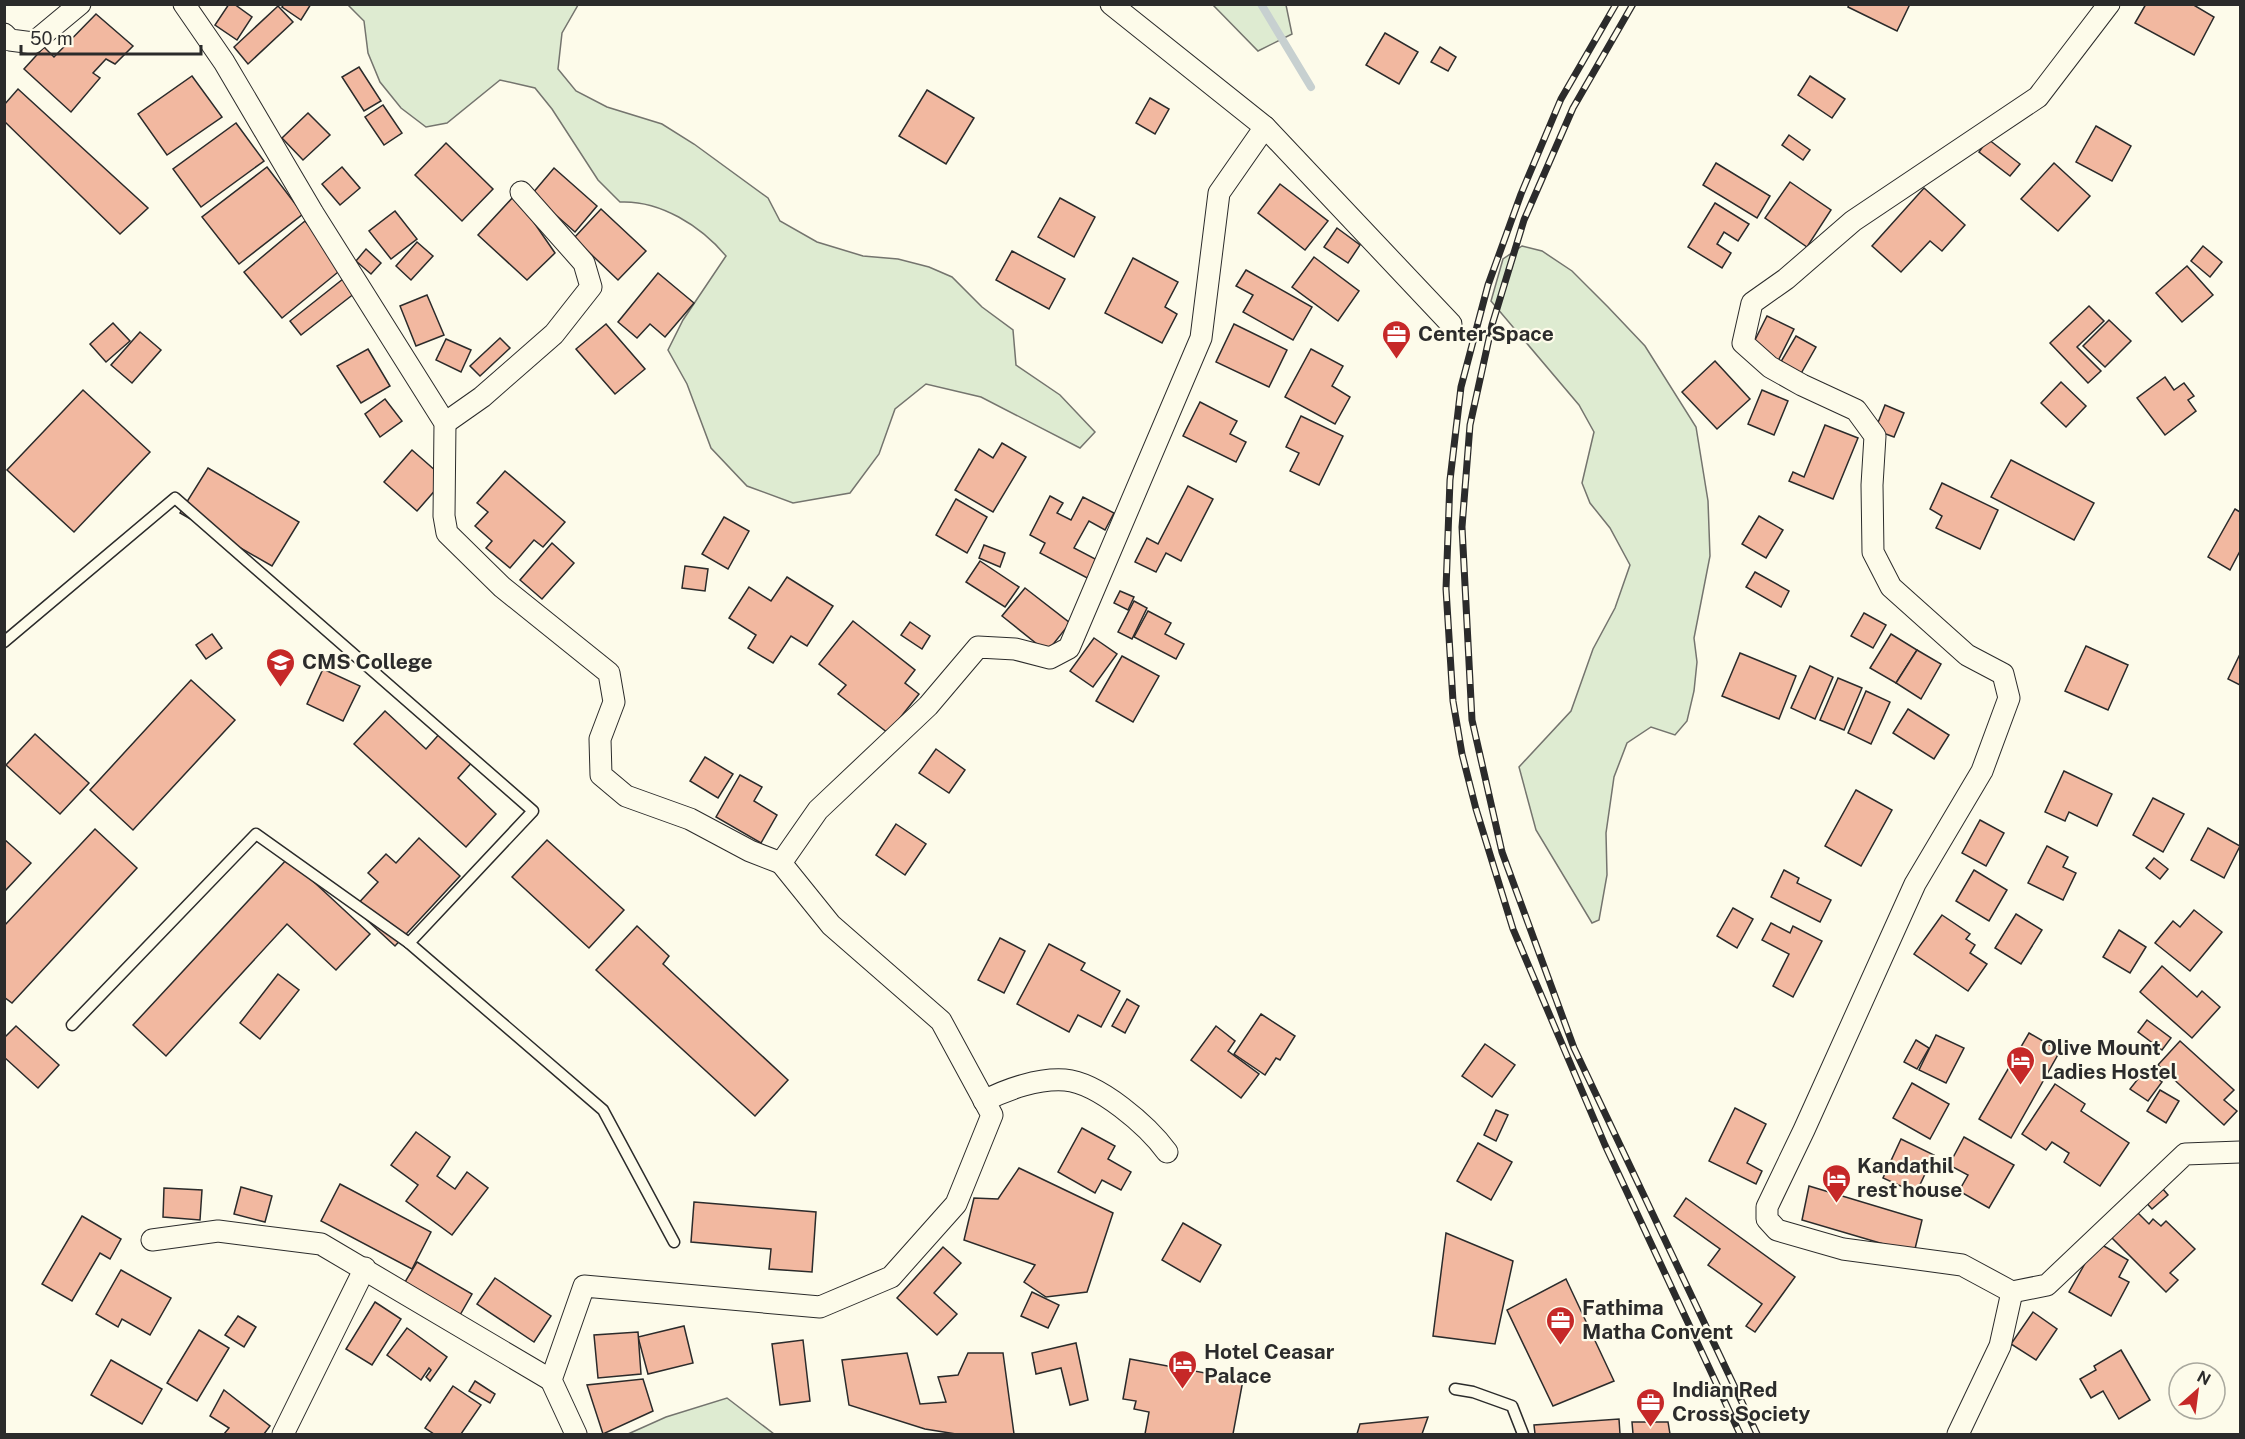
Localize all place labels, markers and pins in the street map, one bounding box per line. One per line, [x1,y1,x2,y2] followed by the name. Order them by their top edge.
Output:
[1381,318,1413,360] office icon: Center Space
[1418,321,1554,346] place label: Center Space
[265,646,297,688] school or university icon: CMS College
[302,649,433,674] place label: CMS College
[2041,1035,2177,1084] place label: Olive Mount Ladies Hostel
[2004,1044,2036,1086] hotel icon: Olive Mount Ladies Hostel
[1857,1153,1962,1202] place label: Kandathil rest house
[1820,1162,1852,1204] hotel icon: Kandathil rest house
[1582,1295,1733,1344] place label: Fathima Matha Convent
[1545,1304,1577,1346] office icon: Fathima Matha Convent
[1204,1339,1335,1388] place label: Hotel Ceasar Palace
[1167,1348,1199,1390] hotel icon: Hotel Ceasar Palace
[1672,1377,1810,1426] place label: Indian Red Cross Society
[1635,1386,1667,1428] office icon: Indian Red Cross Society

